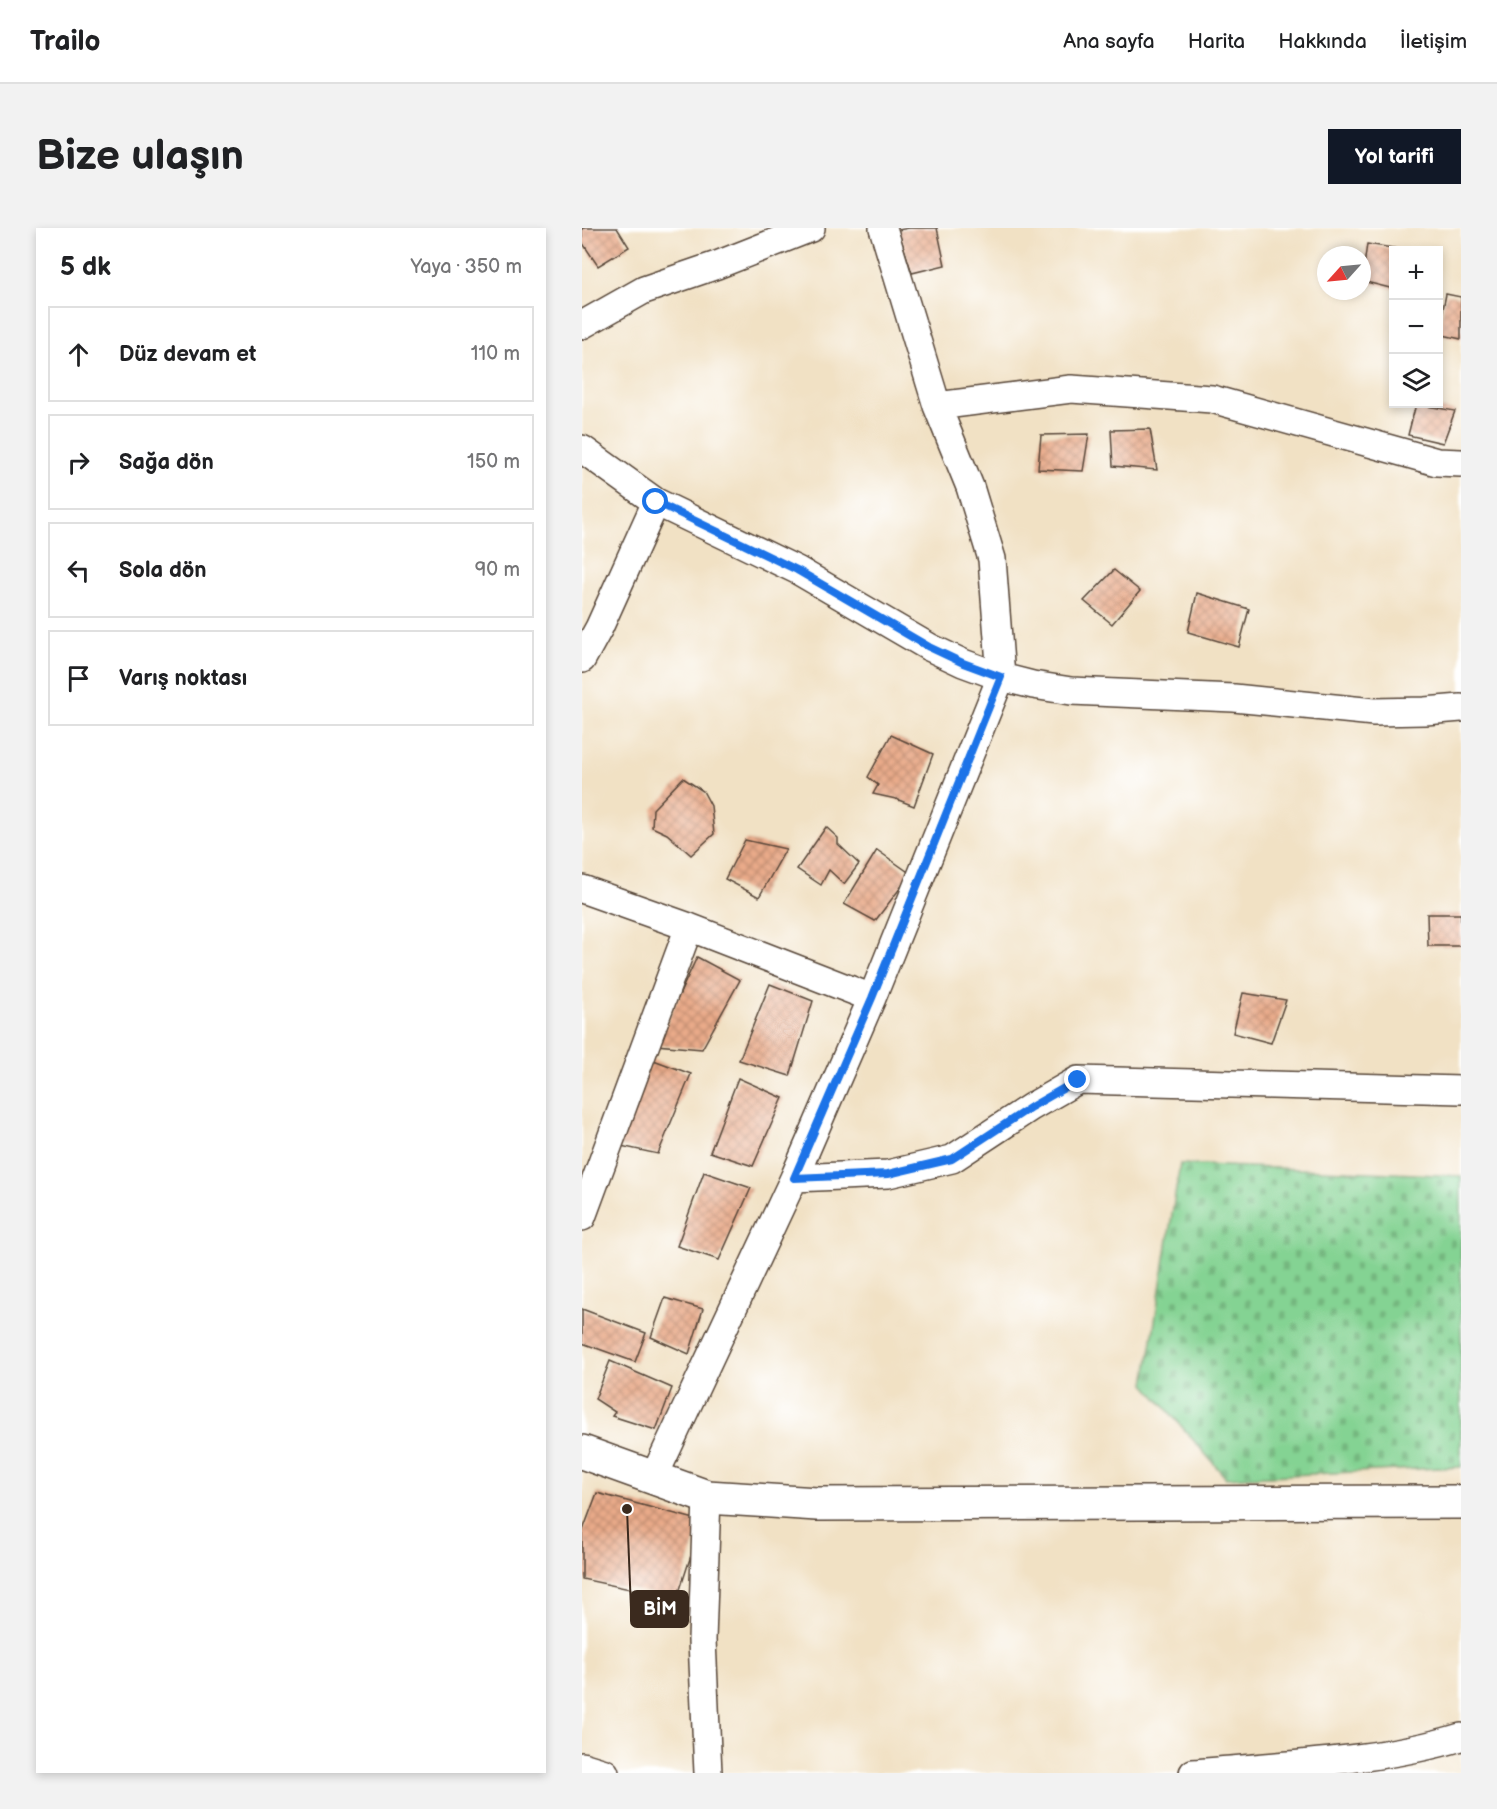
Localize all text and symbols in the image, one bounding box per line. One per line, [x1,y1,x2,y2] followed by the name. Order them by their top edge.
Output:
[30,25,101,58] text: Trailo
[1063,29,1155,54] text: Ana sayfa
[1188,29,1245,54] text: Harita
[1278,29,1367,54] text: Hakkında
[1400,29,1467,54] text: İletişim
[1328,129,1461,184] button: Yol tarifi
[36,131,244,182] text: Bize ulaşın
[1317,246,1371,300] north arrow
[1389,246,1443,408] map controls
[1389,246,1443,300] button: +
[60,252,111,283] text: 5 dk
[410,255,522,279] text: Yaya · 350 m
[1389,300,1443,354] button: −
[62,338,95,371] icon: ahead
[119,341,256,368] text: Düz devam et
[471,342,520,366] text: 110 m
[1389,354,1443,408] button: layers
[62,446,95,479] icon: right
[119,449,214,476] text: Sağa dön
[467,450,520,474] text: 150 m
[642,488,668,514] route start
[62,554,95,587] icon: left
[119,557,207,584] text: Sola dön
[475,558,520,582] text: 90 m
[62,662,95,695] icon: arrive
[119,665,247,692] text: Varış noktası
[1064,1066,1090,1092] route end
[631,1591,688,1627] callout: BİM
[643,1596,677,1620] text: BİM

